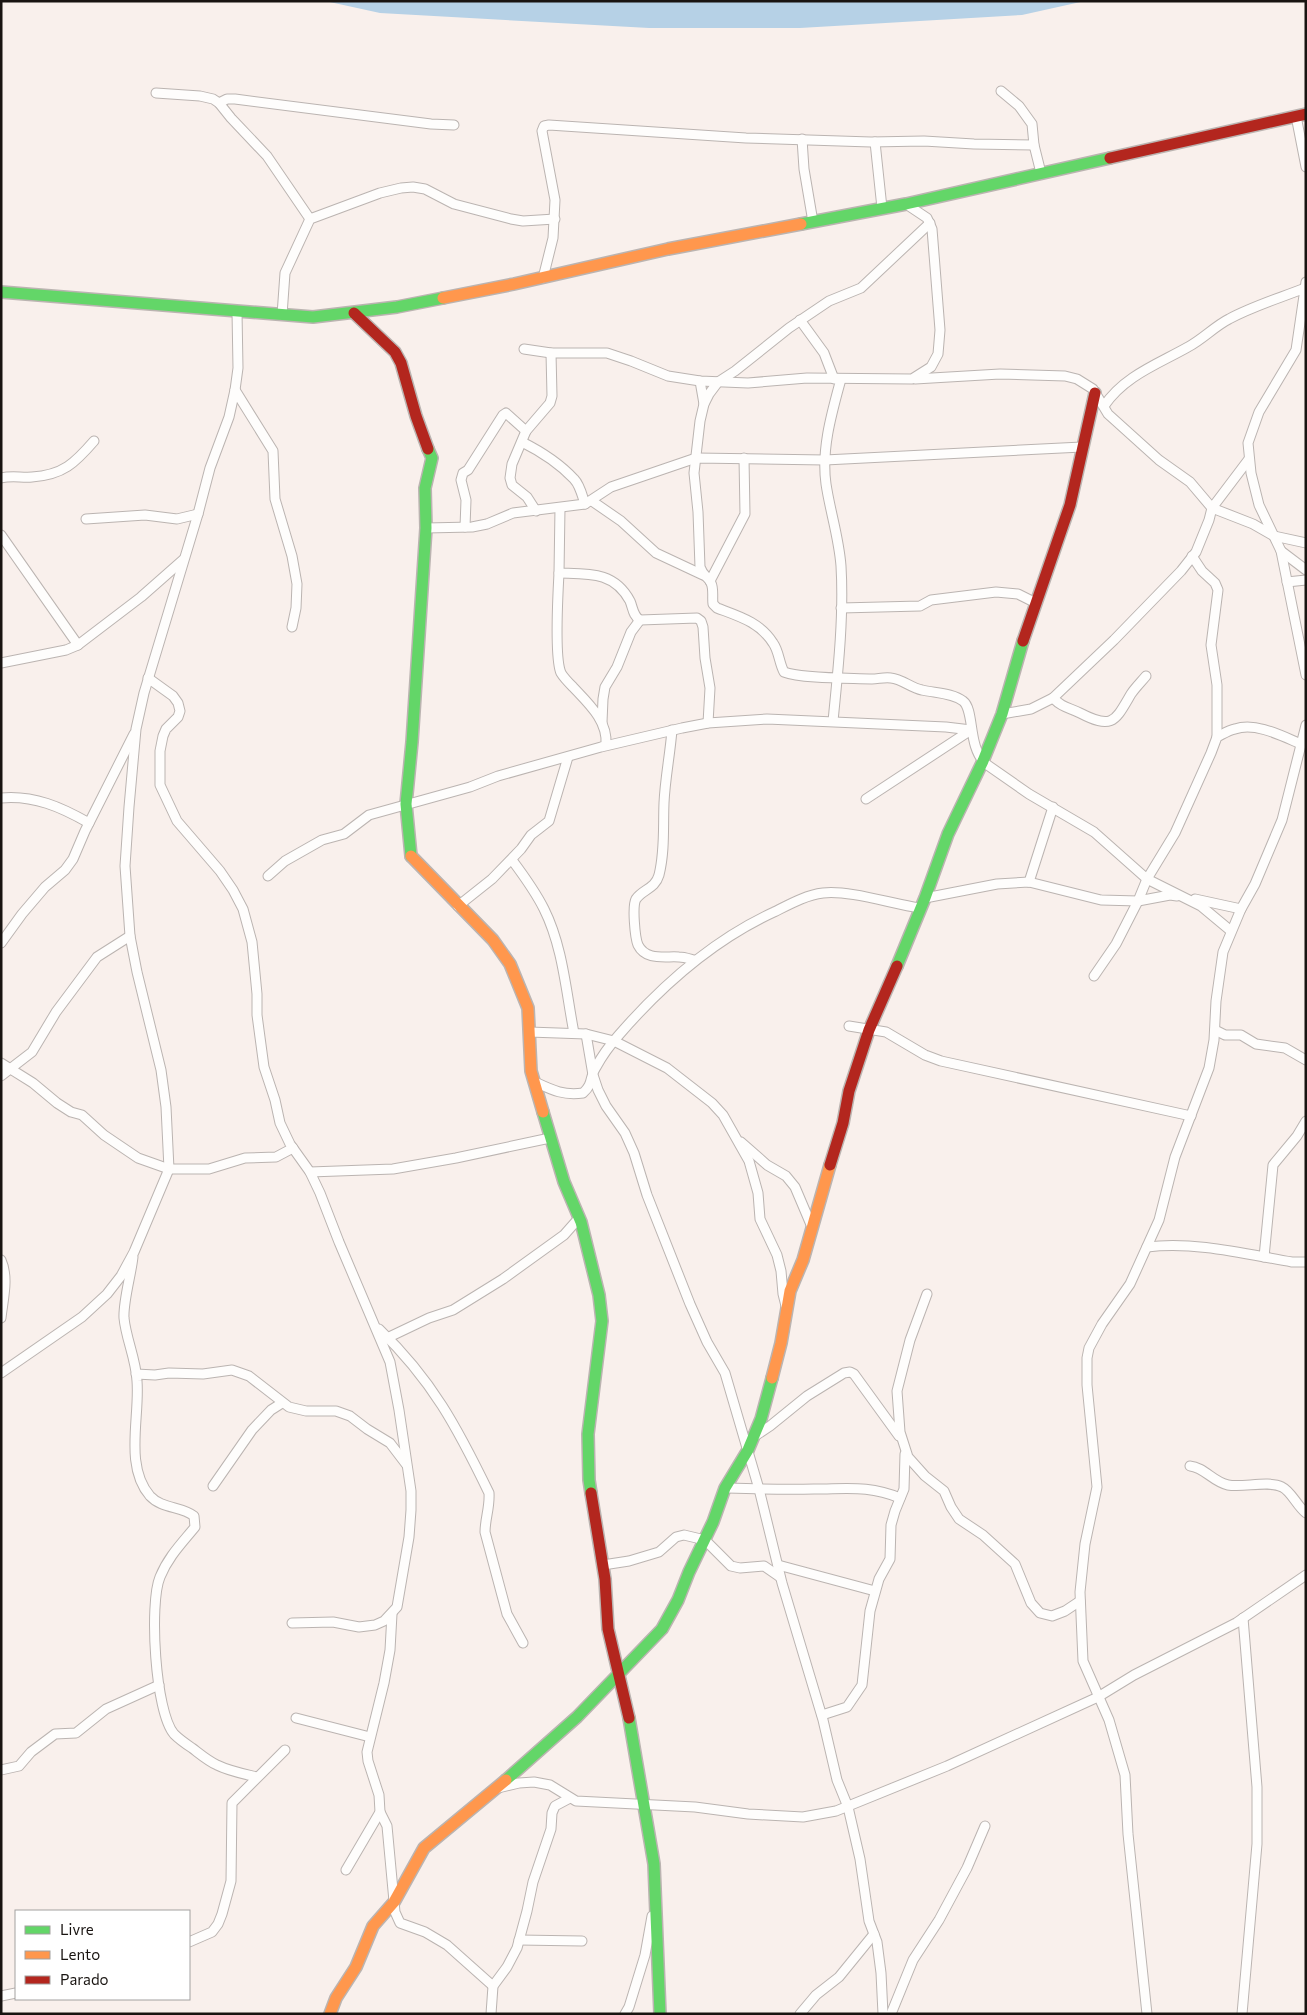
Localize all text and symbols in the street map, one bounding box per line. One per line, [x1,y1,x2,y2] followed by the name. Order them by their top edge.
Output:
[15,1910,190,2000] legend
[60,1920,94,1938] text: Livre
[60,1945,100,1963] text: Lento
[60,1970,109,1988] text: Parado

